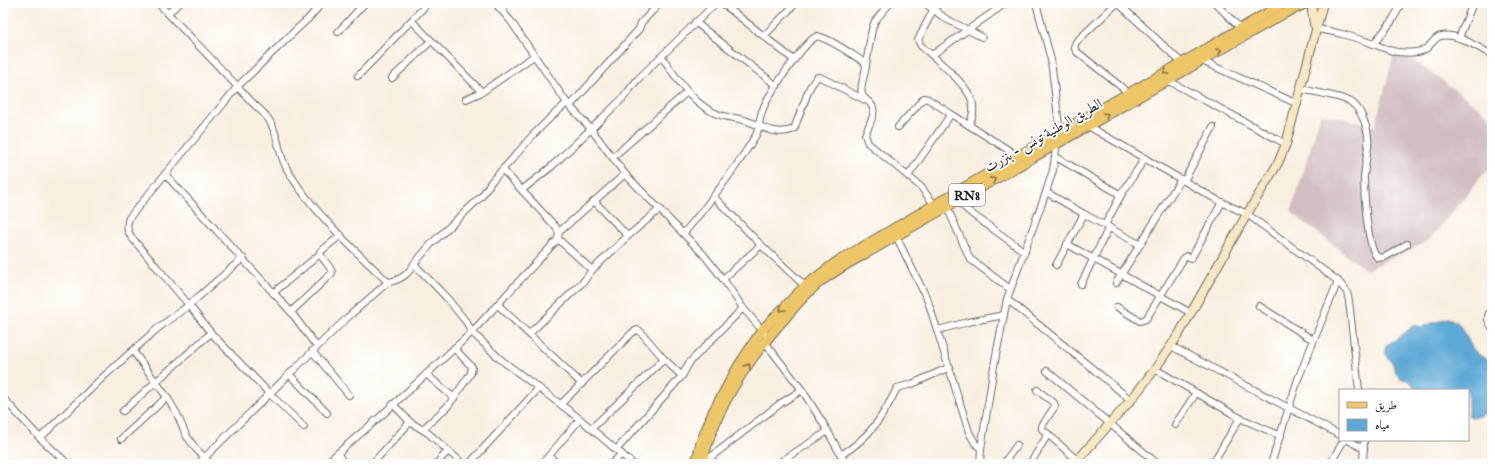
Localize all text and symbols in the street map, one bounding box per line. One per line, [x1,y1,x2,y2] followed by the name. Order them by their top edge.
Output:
[1215,48,1222,55] one-way arrow
[1162,68,1170,75] one-way arrow
[981,95,1106,177] street label: الطريق الوطنية تونس - بنزرت
[1102,113,1109,120] one-way arrow
[989,178,996,185] one-way arrow
[949,184,985,206] road number: RN8
[779,304,787,312] one-way arrow
[743,363,751,370] one-way arrow
[1339,389,1469,441] legend
[1375,398,1397,413] text: طريق
[1375,418,1390,433] text: مياه

